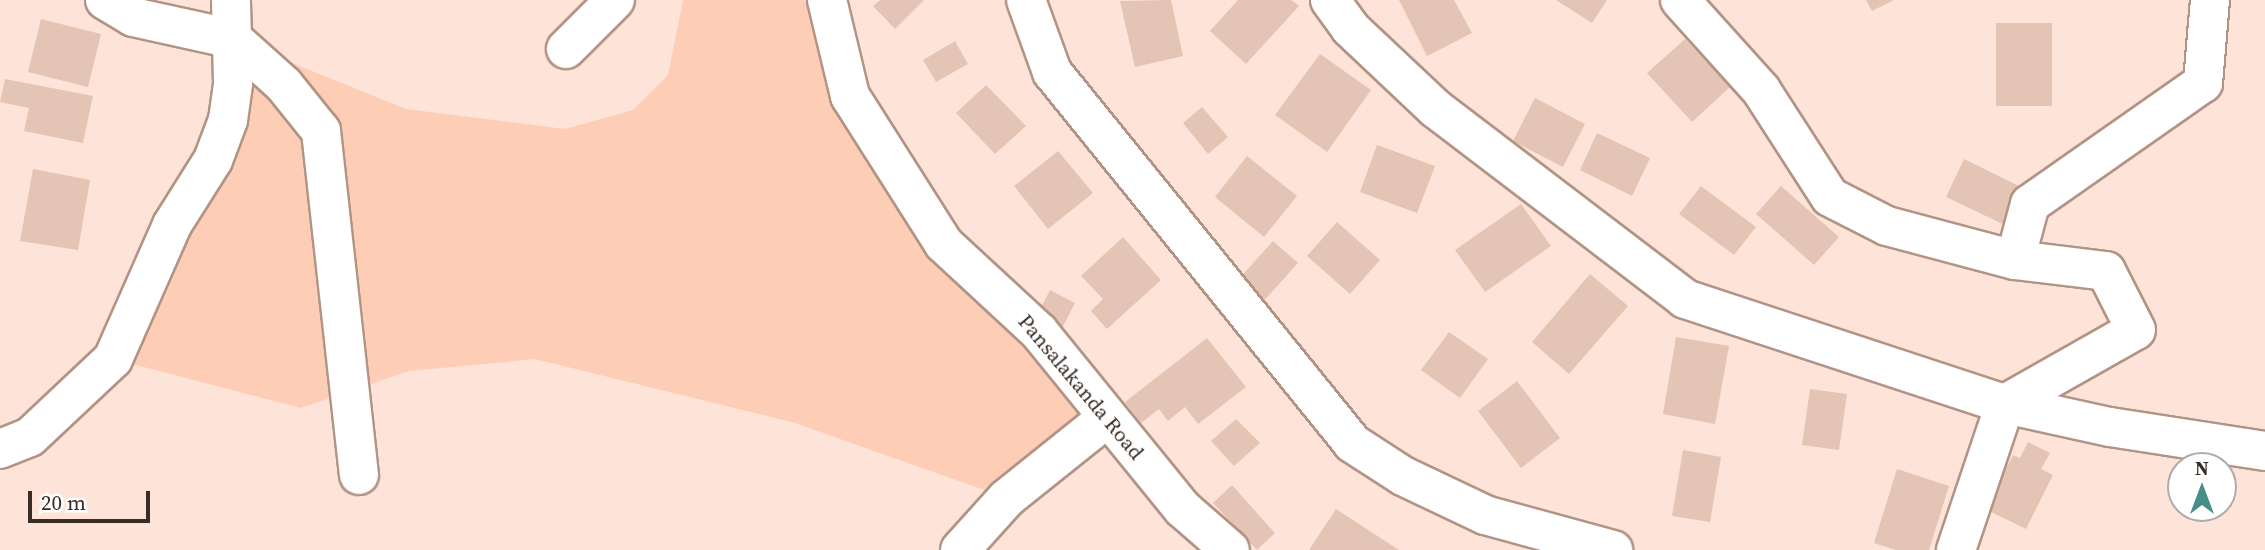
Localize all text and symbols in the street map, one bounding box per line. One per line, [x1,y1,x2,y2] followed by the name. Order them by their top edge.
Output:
[1013,309,1149,465] street label: Pansalakanda Road
[2167,452,2237,522] north arrow
[2195,455,2209,481] text: N
[32,476,154,520] scale bar
[41,488,86,517] text: 20 m

